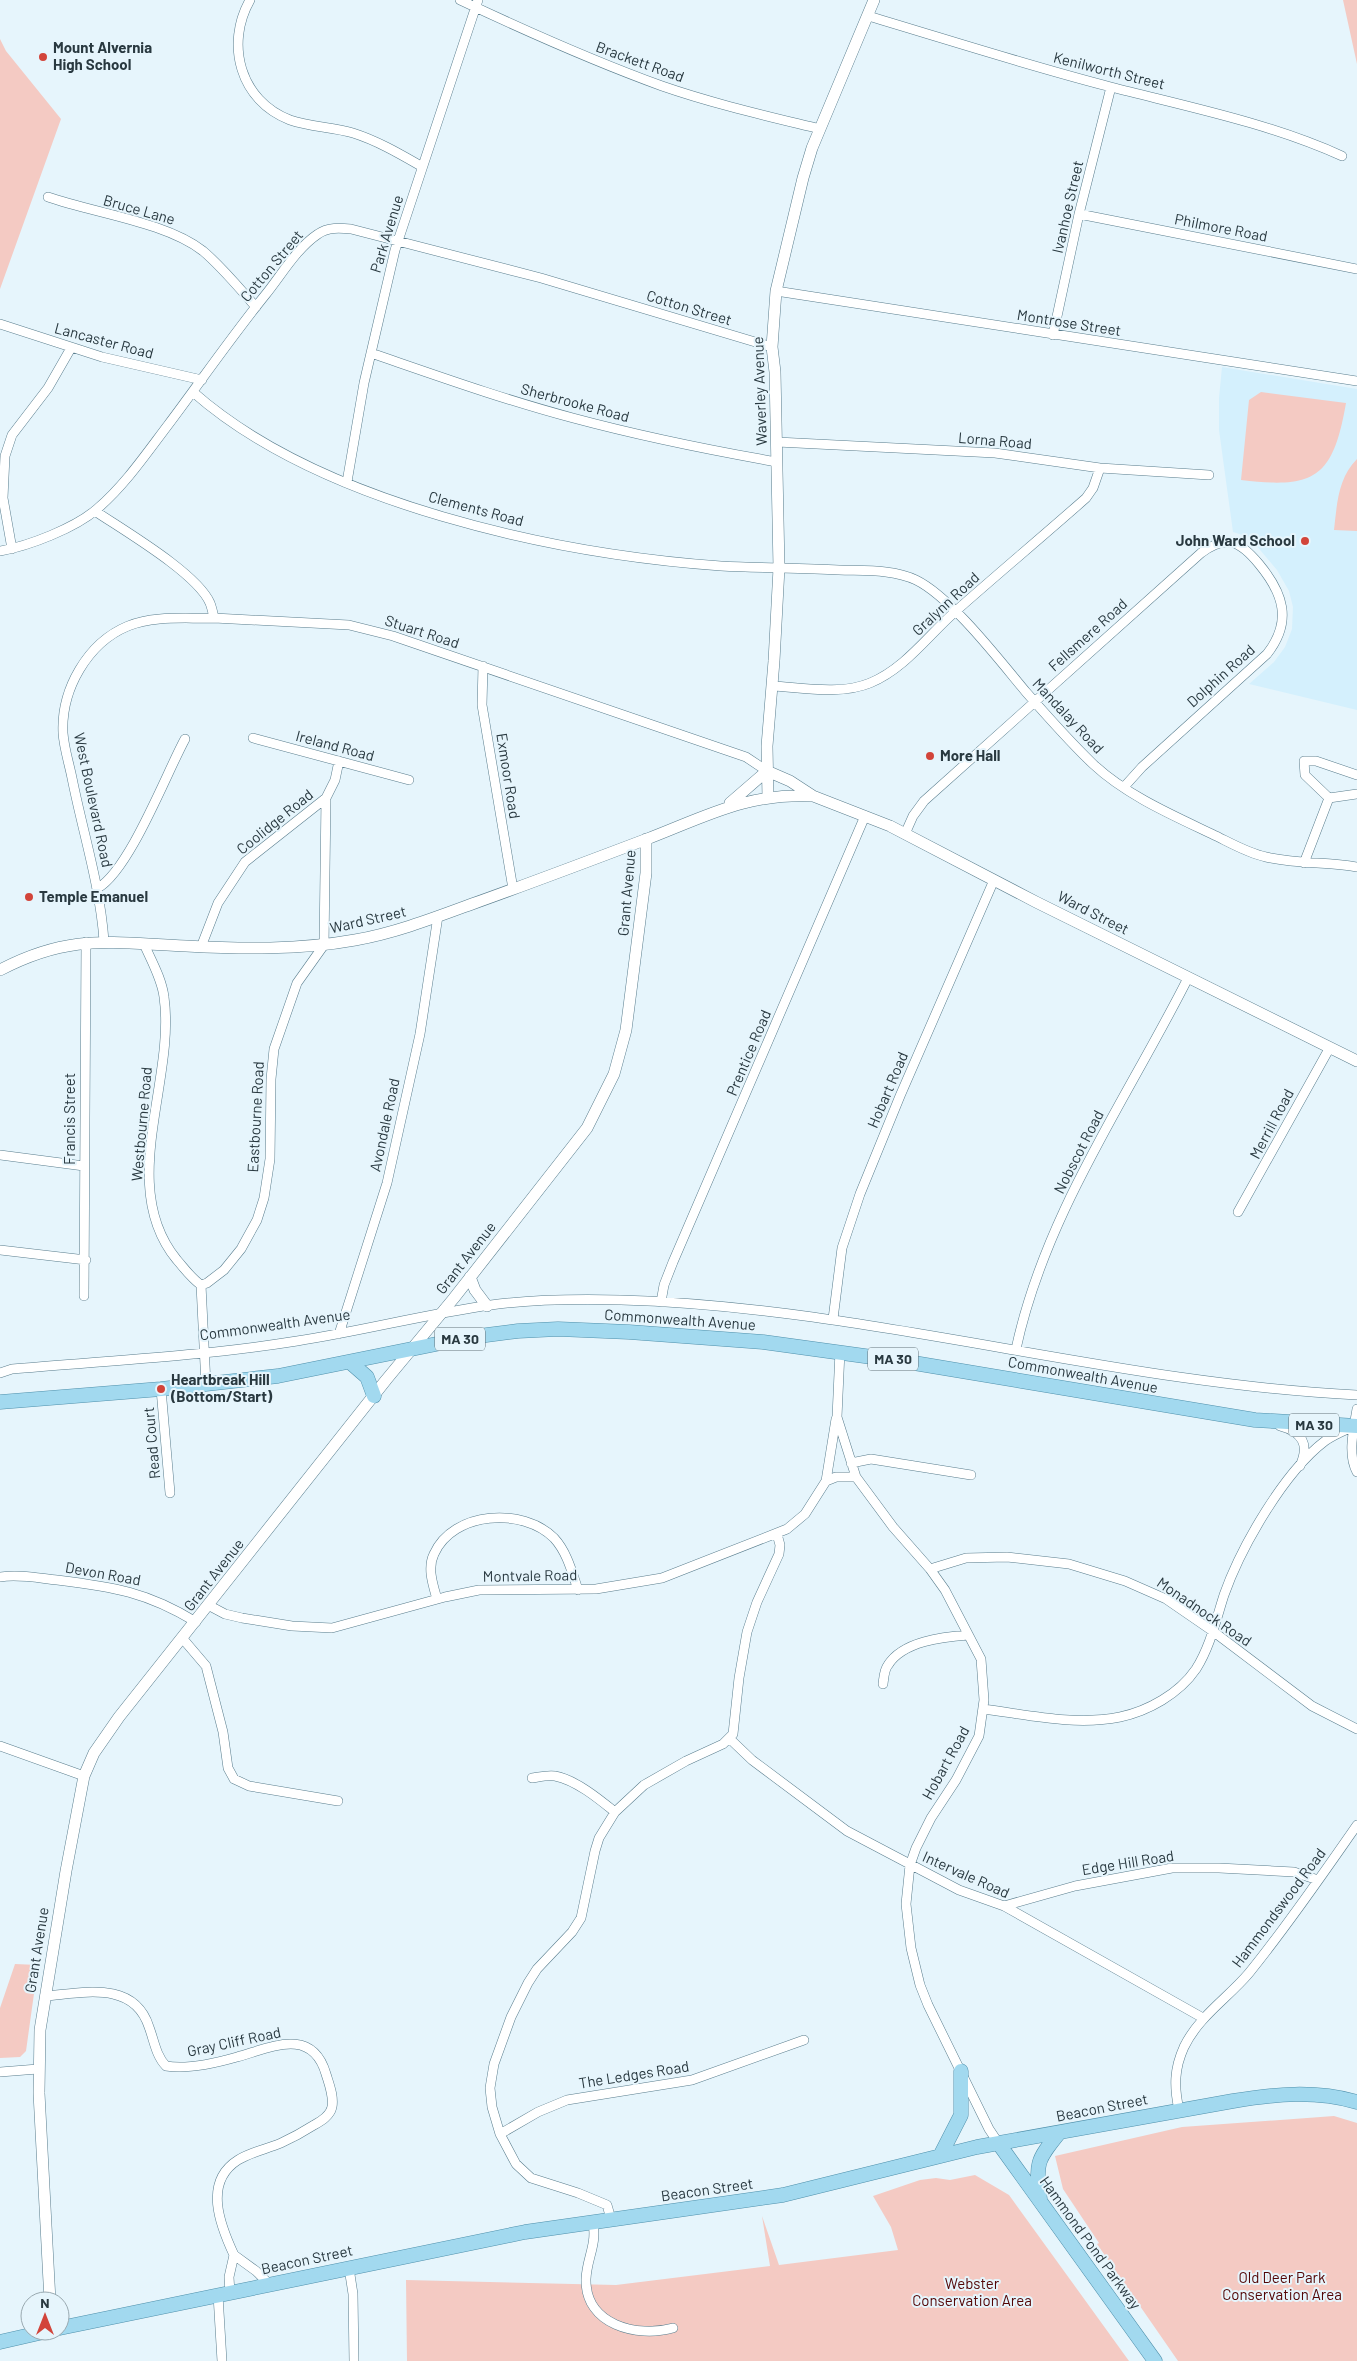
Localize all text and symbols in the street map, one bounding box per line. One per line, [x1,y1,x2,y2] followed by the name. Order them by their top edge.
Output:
[594,37,687,85] street label: Brackett Road
[53,38,152,73] place label: Mount Alvernia High School
[1052,47,1167,93] street label: Kenilworth Street
[37,51,49,63] marker: Mount Alvernia High School
[1048,159,1086,255] street label: Ivanhoe Street
[101,190,177,228] street label: Bruce Lane
[366,193,406,275] street label: Park Avenue
[1173,209,1269,245] street label: Philmore Road
[236,226,306,305] street label: Cotton Street
[645,286,734,329] street label: Cotton Street
[1016,305,1123,339] street label: Montrose Street
[53,318,156,362] street label: Lancaster Road
[748,336,770,446] street label: Waverley Avenue
[519,379,631,425] street label: Sherbrooke Road
[957,428,1033,452] street label: Lorna Road
[427,487,526,529] street label: Clements Road
[1176,531,1295,549] place label: John Ward School
[1299,535,1311,547] marker: John Ward School
[908,568,983,639] street label: Gralynn Road
[1044,594,1130,674] street label: Fellsmere Road
[383,611,462,652] street label: Stuart Road
[1183,640,1258,710] street label: Dolphin Road
[1029,674,1108,757] street label: Mandalay Road
[294,726,377,764] street label: Ireland Road
[71,731,117,869] street label: West Boulevard Road
[493,732,525,820] street label: Exmoor Road
[940,746,1000,764] place label: More Hall
[924,750,936,762] marker: More Hall
[233,785,316,858] street label: Coolidge Road
[613,849,639,937] street label: Grant Avenue
[1055,886,1132,938] street label: Ward Street
[39,887,148,905] place label: Temple Emanuel
[23,891,35,903] marker: Temple Emanuel
[328,902,408,937] street label: Ward Street
[722,1007,774,1098] street label: Prentice Road
[863,1049,911,1130] street label: Hobart Road
[243,1061,267,1173] street label: Eastbourne Road
[127,1066,155,1182] street label: Westbourne Road
[60,1073,78,1165] street label: Francis Street
[365,1076,403,1173] street label: Avondale Road
[1245,1086,1297,1162] street label: Merrill Road
[1049,1107,1107,1196] street label: Nobscot Road
[431,1218,499,1297] street label: Grant Avenue
[198,1305,351,1343] street label: Commonwealth Avenue
[604,1305,756,1333] street label: Commonwealth Avenue
[435,1328,485,1350] road number: MA 30
[868,1348,918,1370] road number: MA 30
[1007,1352,1160,1396] street label: Commonwealth Avenue
[170,1370,273,1405] place label: Heartbreak Hill (Bottom/Start)
[155,1383,167,1395] marker: Heartbreak Hill (Bottom/Start)
[139,1406,163,1480] street label: Read Court
[1289,1414,1339,1436] road number: MA 30
[179,1535,247,1614] street label: Grant Avenue
[64,1558,142,1589] street label: Devon Road
[482,1565,577,1585] street label: Montvale Road
[1154,1573,1255,1650] street label: Monadnock Road
[918,1723,973,1802] street label: Hobart Road
[1228,1844,1329,1971] street label: Hammondswood Road
[1081,1846,1175,1878] street label: Edge Hill Road
[920,1847,1013,1901] street label: Intervale Road
[20,1906,52,1994] street label: Grant Avenue
[185,2022,282,2060] street label: Gray Cliff Road
[577,2056,690,2092] street label: The Ledges Road
[1054,2089,1149,2125] street label: Beacon Street
[1036,2172,1145,2313] street label: Hammond Pond Parkway
[660,2174,754,2204] street label: Beacon Street
[259,2241,354,2277] street label: Beacon Street
[1222,2268,1342,2303] park label: Old Deer Park Conservation Area
[912,2274,1032,2309] park label: Webster Conservation Area
[20,2291,70,2341] north arrow
[40,2294,50,2311] text: N

